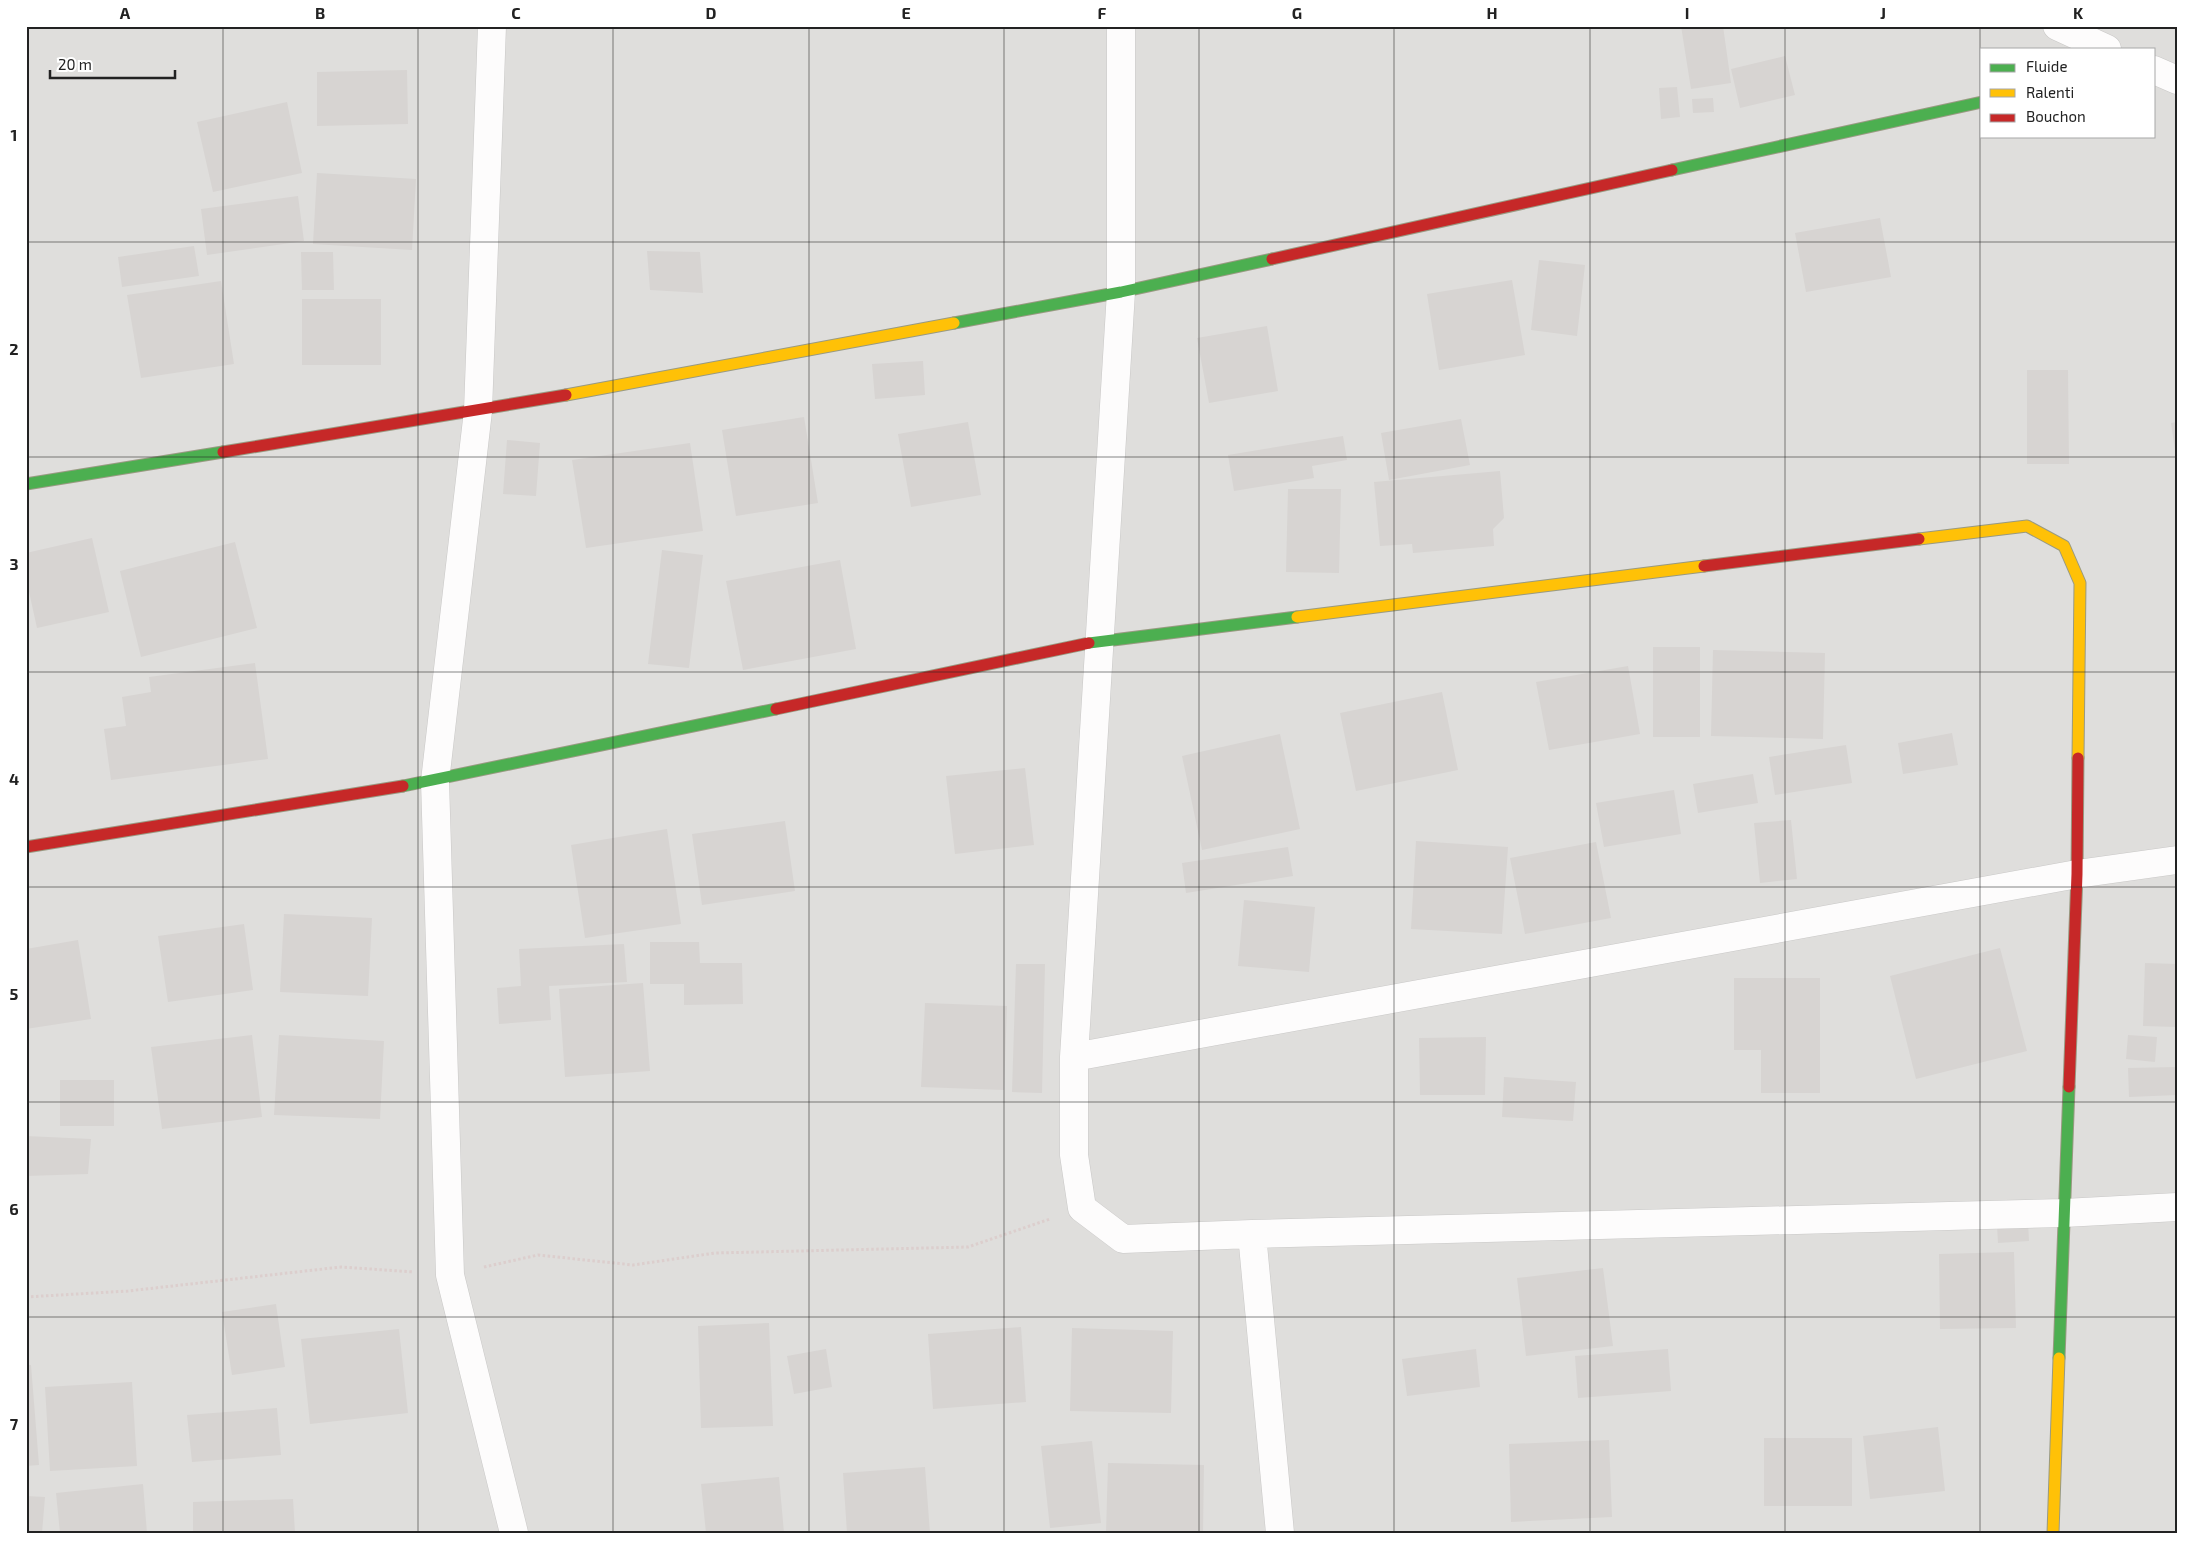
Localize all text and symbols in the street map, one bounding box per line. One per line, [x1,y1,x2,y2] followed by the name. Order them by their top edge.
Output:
[120,3,131,22] text: A
[315,3,325,22] text: B
[511,3,521,22] text: C
[706,3,717,22] text: D
[901,3,911,22] text: E
[1098,3,1107,22] text: F
[1292,3,1302,22] text: G
[1486,3,1498,22] text: H
[1685,3,1689,22] text: I
[1880,3,1886,22] text: J
[2073,3,2084,22] text: K
[50,48,175,80] scale bar
[1980,48,2156,138] legend
[58,55,92,73] text: 20 m
[2026,57,2067,75] text: Fluide
[2026,83,2074,101] text: Ralenti
[2026,107,2086,125] text: Bouchon
[11,125,17,144] text: 1
[9,339,19,358] text: 2
[9,554,19,573] text: 3
[9,769,19,788] text: 4
[10,984,19,1003] text: 5
[9,1199,19,1218] text: 6
[10,1414,19,1433] text: 7

